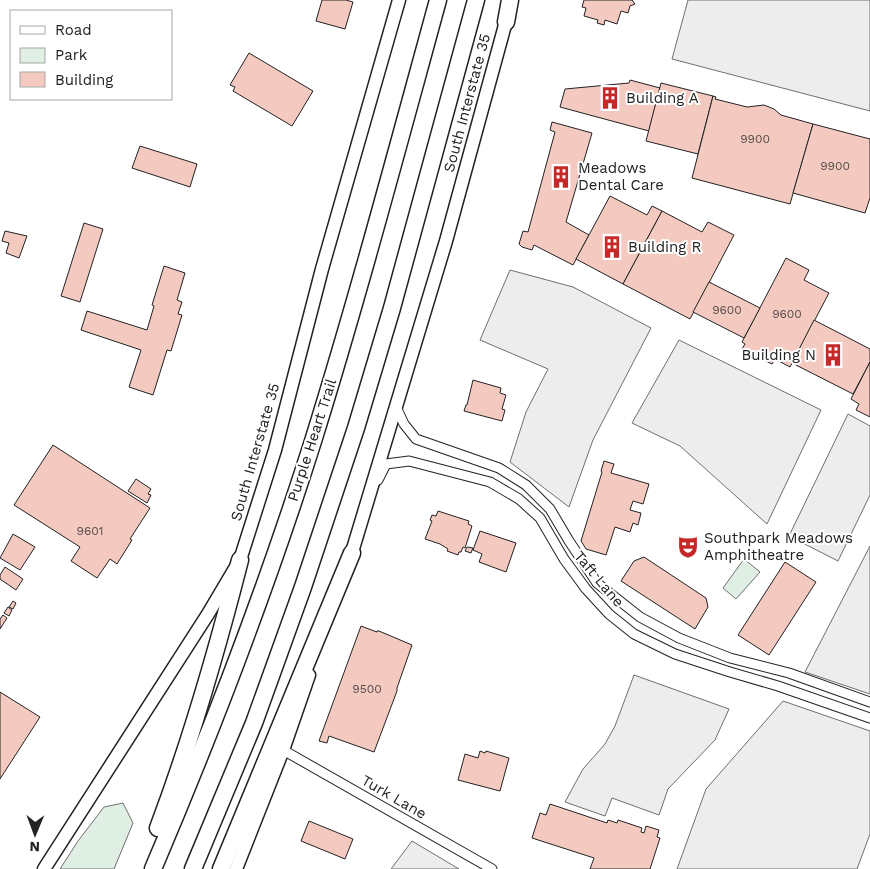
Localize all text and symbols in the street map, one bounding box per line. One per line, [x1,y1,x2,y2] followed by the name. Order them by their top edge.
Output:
[10,10,172,100] legend
[55,21,92,39] text: Road
[440,32,494,174] street label: South Interstate 35
[55,46,88,64] text: Park
[55,71,113,89] text: Building
[597,85,623,111] building icon: Building A
[626,89,699,107] place label: Building A
[740,132,770,146] house number: 9900
[578,159,664,194] place label: Meadows Dental Care
[820,159,850,173] house number: 9900
[548,164,574,190] building icon: Meadows Dental Care
[599,234,625,260] building icon: Building R
[628,238,701,256] place label: Building R
[712,303,742,317] house number: 9600
[772,307,802,321] house number: 9600
[820,342,846,368] building icon: Building N
[742,346,816,364] place label: Building N
[284,376,340,504] street label: Purple Heart Trail
[227,381,283,523] street label: South Interstate 35
[77,524,103,538] house number: 9601
[704,529,853,564] place label: Southpark Meadows Amphitheatre
[675,534,701,560] theatre icon: Southpark Meadows Amphitheatre
[570,547,628,611] street label: Taft Lane
[352,682,382,696] house number: 9500
[358,771,430,823] street label: Turk Lane
[10,809,60,859] north arrow
[29,839,40,855] text: N

